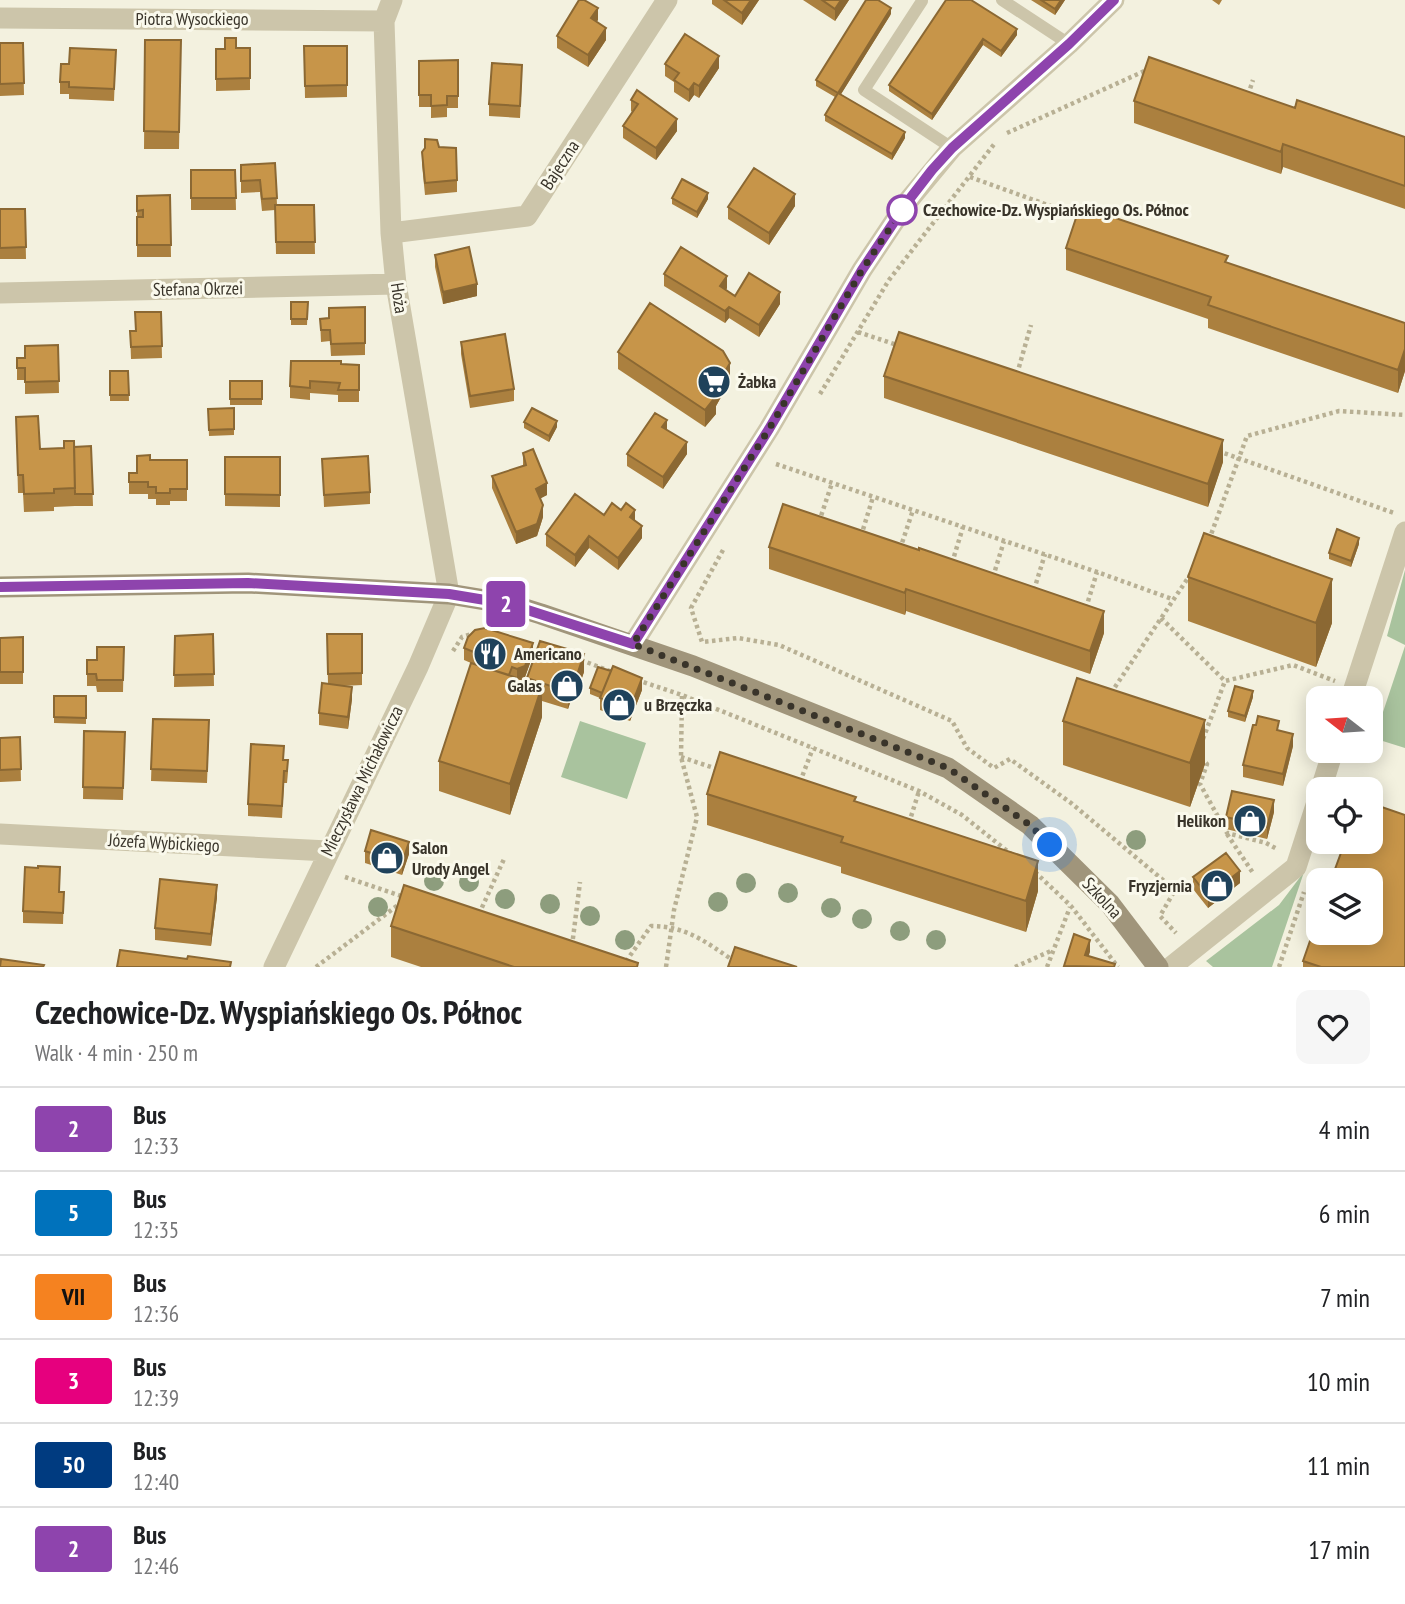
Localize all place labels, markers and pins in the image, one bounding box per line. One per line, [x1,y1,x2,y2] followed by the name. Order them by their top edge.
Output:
[887,195,917,225] marker: Czechowice-Dz. Wyspiańskiego Os. Północ
[923,198,1189,221] place label: Czechowice-Dz. Wyspiańskiego Os. Północ
[695,363,733,401] supermarket icon: Żabka
[738,370,776,393] place label: Żabka
[471,635,509,673] restaurant icon: Americano
[513,642,582,665] place label: Americano
[548,667,586,705] shop icon: Galas
[507,674,542,697] place label: Galas
[600,686,638,724] shop icon: u Brzęczka
[644,693,712,716] place label: u Brzęczka
[1231,802,1269,840] shop icon: Helikon
[1177,809,1226,832] place label: Helikon
[412,836,490,880] place label: Salon Urody Angel
[368,839,406,877] shop icon: Salon Urody Angel
[1198,867,1236,905] shop icon: Fryzjernia
[1129,874,1192,897] place label: Fryzjernia

